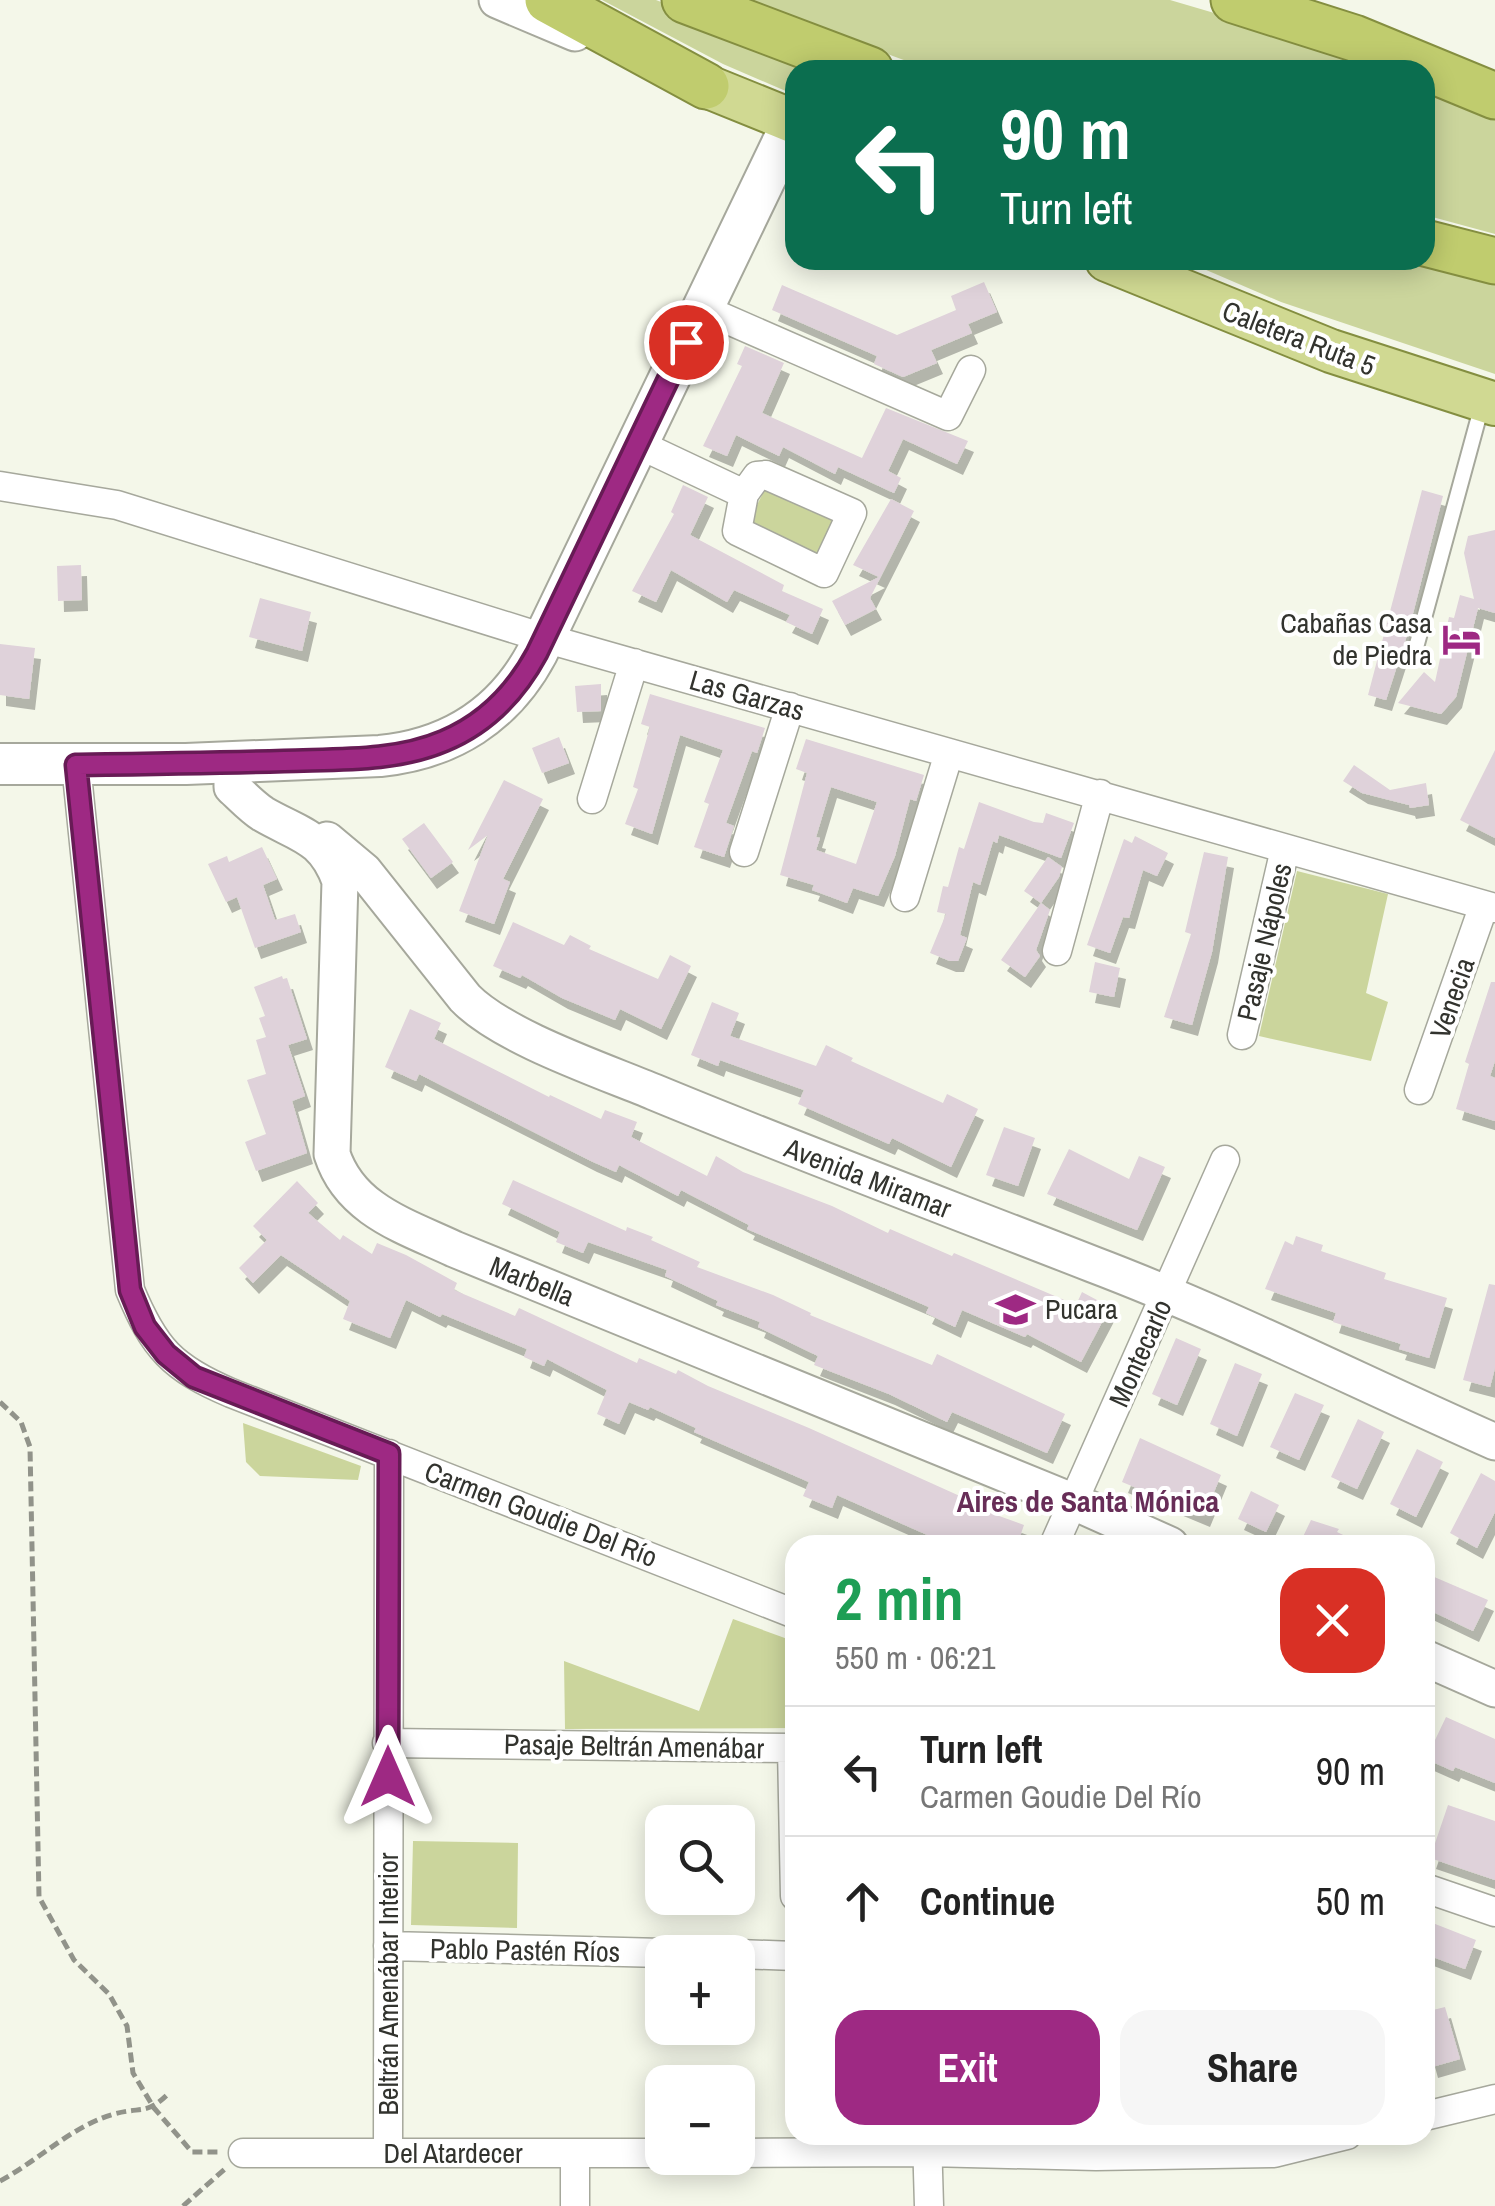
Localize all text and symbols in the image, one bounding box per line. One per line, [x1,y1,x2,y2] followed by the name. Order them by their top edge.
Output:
[1000,87,1131,181] text: 90 m
[835,100,965,230] icon: left
[1000,177,1132,238] text: Turn left
[1217,291,1381,385] street label: Caletera Ruta 5
[644,300,729,385] pin
[659,315,714,370] icon: arrive
[1280,604,1432,674] place label: Cabañas Casa de Piedra
[1441,618,1483,660] hotel icon: Cabañas Casa de Piedra
[685,661,809,729] street label: Las Garzas
[1227,859,1301,1025] street label: Pasaje Nápoles
[1421,952,1484,1043] street label: Venecia
[778,1128,957,1227] street label: Avenida Miramar
[484,1247,580,1315] street label: Marbella
[994,1288,1036,1330] school or university icon: Pucara
[1045,1290,1118,1328] place label: Pucara
[1100,1293,1180,1413] street label: Montecarlo
[419,1452,663,1576] street label: Carmen Goudie Del Río
[957,1481,1220,1521] district label: Aires de Santa Mónica
[835,1558,964,1639] text: 2 min
[1280,1568,1385,1673] button: close
[835,1636,995,1679] text: 550 m · 06:21
[920,1724,1042,1775] text: Turn left
[336,1725,440,1829] position arrow
[504,1725,765,1767] street label: Pasaje Beltrán Amenábar
[835,1744,890,1799] icon: left
[1316,1746,1385,1797] text: 90 m
[920,1775,1201,1818] text: Carmen Goudie Del Río
[645,1805,755,2175] map controls
[645,1805,755,1915] button: search
[369,1852,407,2115] street label: Beltrán Amenábar Interior
[835,1874,890,1929] icon: ahead
[920,1876,1055,1927] text: Continue
[1316,1876,1385,1927] text: 50 m
[430,1929,620,1971] street label: Pablo Pastén Ríos
[645,1935,755,2045] button: +
[835,2010,1100,2125] button: Exit
[1120,2010,1385,2125] button: Share
[645,2065,755,2175] button: −
[383,2134,523,2172] street label: Del Atardecer

